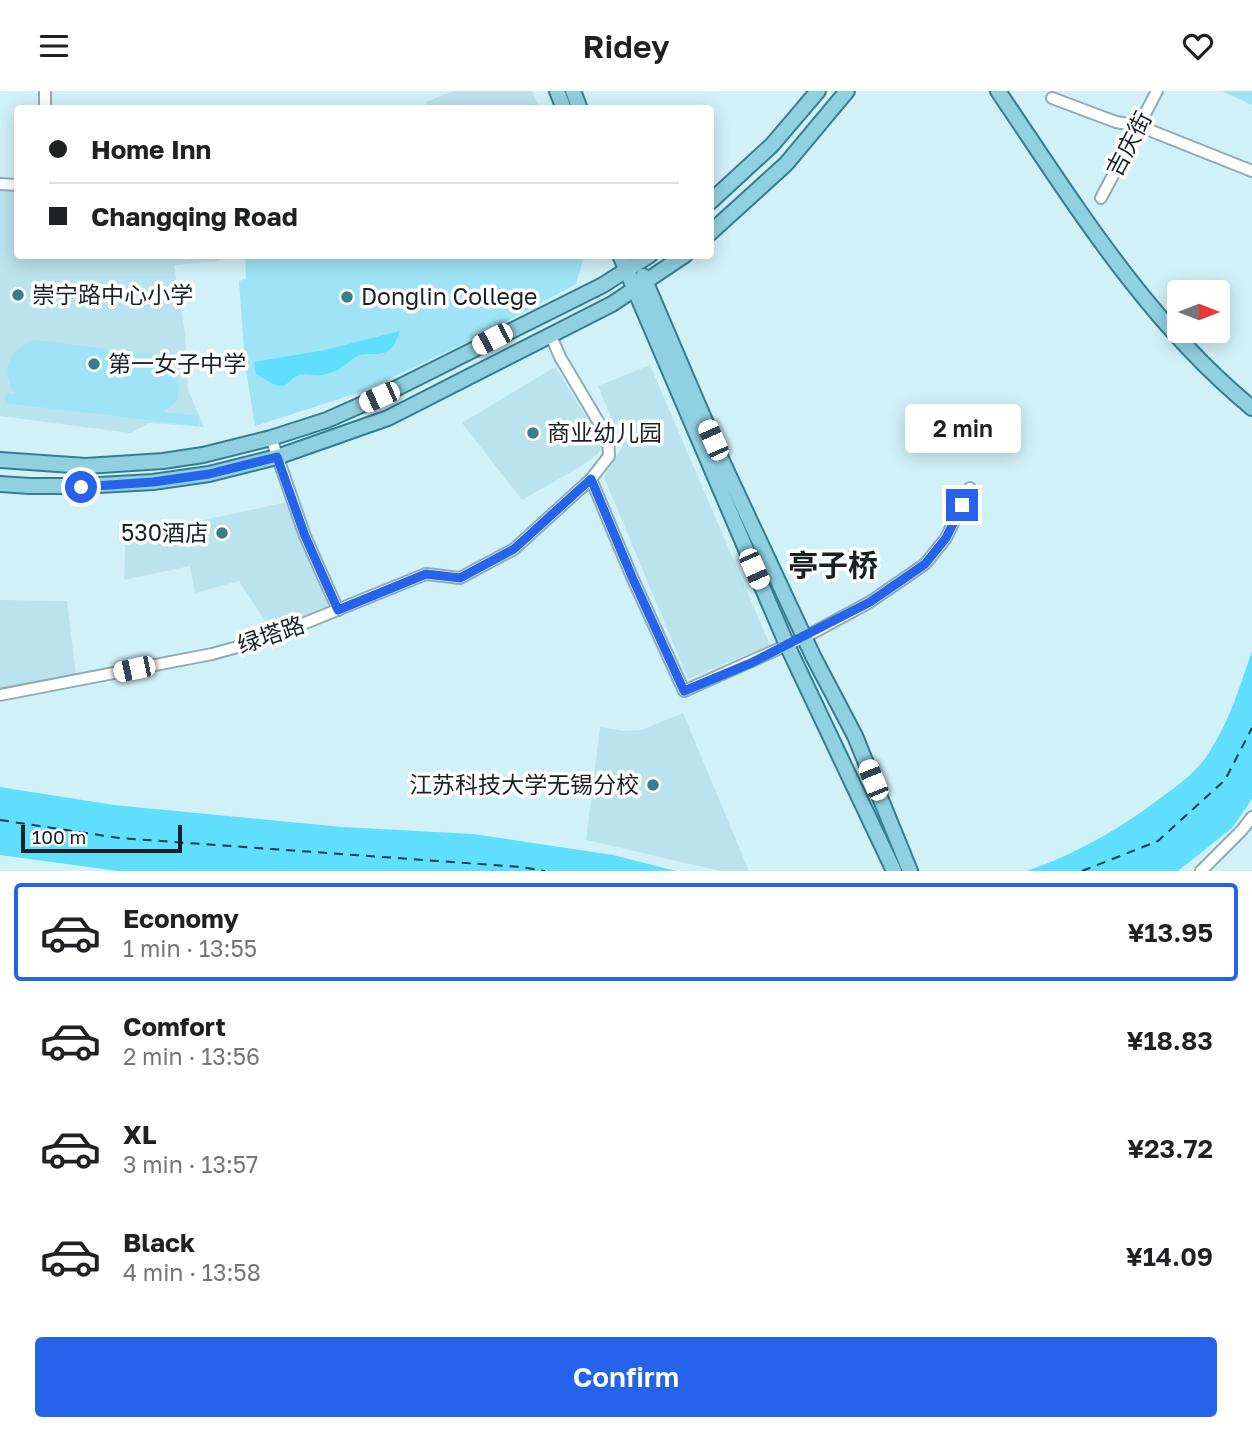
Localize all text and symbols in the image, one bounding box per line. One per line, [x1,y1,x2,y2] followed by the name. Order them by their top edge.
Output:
[35,27,73,65] icon: menu
[583,27,669,65] text: Ridey
[1179,27,1217,65] icon: heart
[1100,106,1157,181] street label: 吉庆街
[91,134,211,165] text: Home Inn
[91,201,298,232] text: Changqing Road
[32,280,193,308] place label: 崇宁路中心小学
[1167,280,1230,343] north arrow
[1167,280,1230,343] map controls
[361,282,537,310] place label: Donglin College
[10,287,26,303] marker: 崇宁路中心小学
[339,289,355,305] marker: Donglin College
[469,320,516,358] car
[108,349,246,377] place label: 第一女子中学
[86,356,102,372] marker: 第一女子中学
[356,379,403,415] car
[904,403,1020,453] callout: 2 min
[933,414,993,442] text: 2 min
[695,417,732,463] car
[547,418,662,446] place label: 商业幼儿园
[525,425,541,441] marker: 商业幼儿园
[65,471,97,503] route start
[946,489,978,521] route end
[121,518,208,546] place label: 530酒店
[214,525,230,541] marker: 530酒店
[736,546,773,592] car
[788,547,878,583] district label: 亭子桥
[233,610,308,659] street label: 绿塔路
[112,654,157,684] car
[856,757,891,803] car
[409,770,639,798] place label: 江苏科技大学无锡分校
[645,777,661,793] marker: 江苏科技大学无锡分校
[21,822,182,854] scale bar
[32,825,86,848] text: 100 m
[39,901,102,964] icon: car
[123,903,239,934] text: Economy
[1127,917,1213,948] text: ¥13.95
[123,934,257,962] text: 1 min · 13:55
[39,1009,102,1072] icon: car
[123,1011,226,1042] text: Comfort
[1127,1025,1213,1056] text: ¥18.83
[123,1042,260,1070] text: 2 min · 13:56
[39,1117,102,1180] icon: car
[123,1119,157,1150] text: XL
[1127,1133,1213,1164] text: ¥23.72
[123,1150,258,1178] text: 3 min · 13:57
[39,1225,102,1288] icon: car
[123,1227,195,1258] text: Black
[1126,1241,1213,1272] text: ¥14.09
[123,1258,261,1286] text: 4 min · 13:58
[35,1337,1217,1417] button: Confirm

